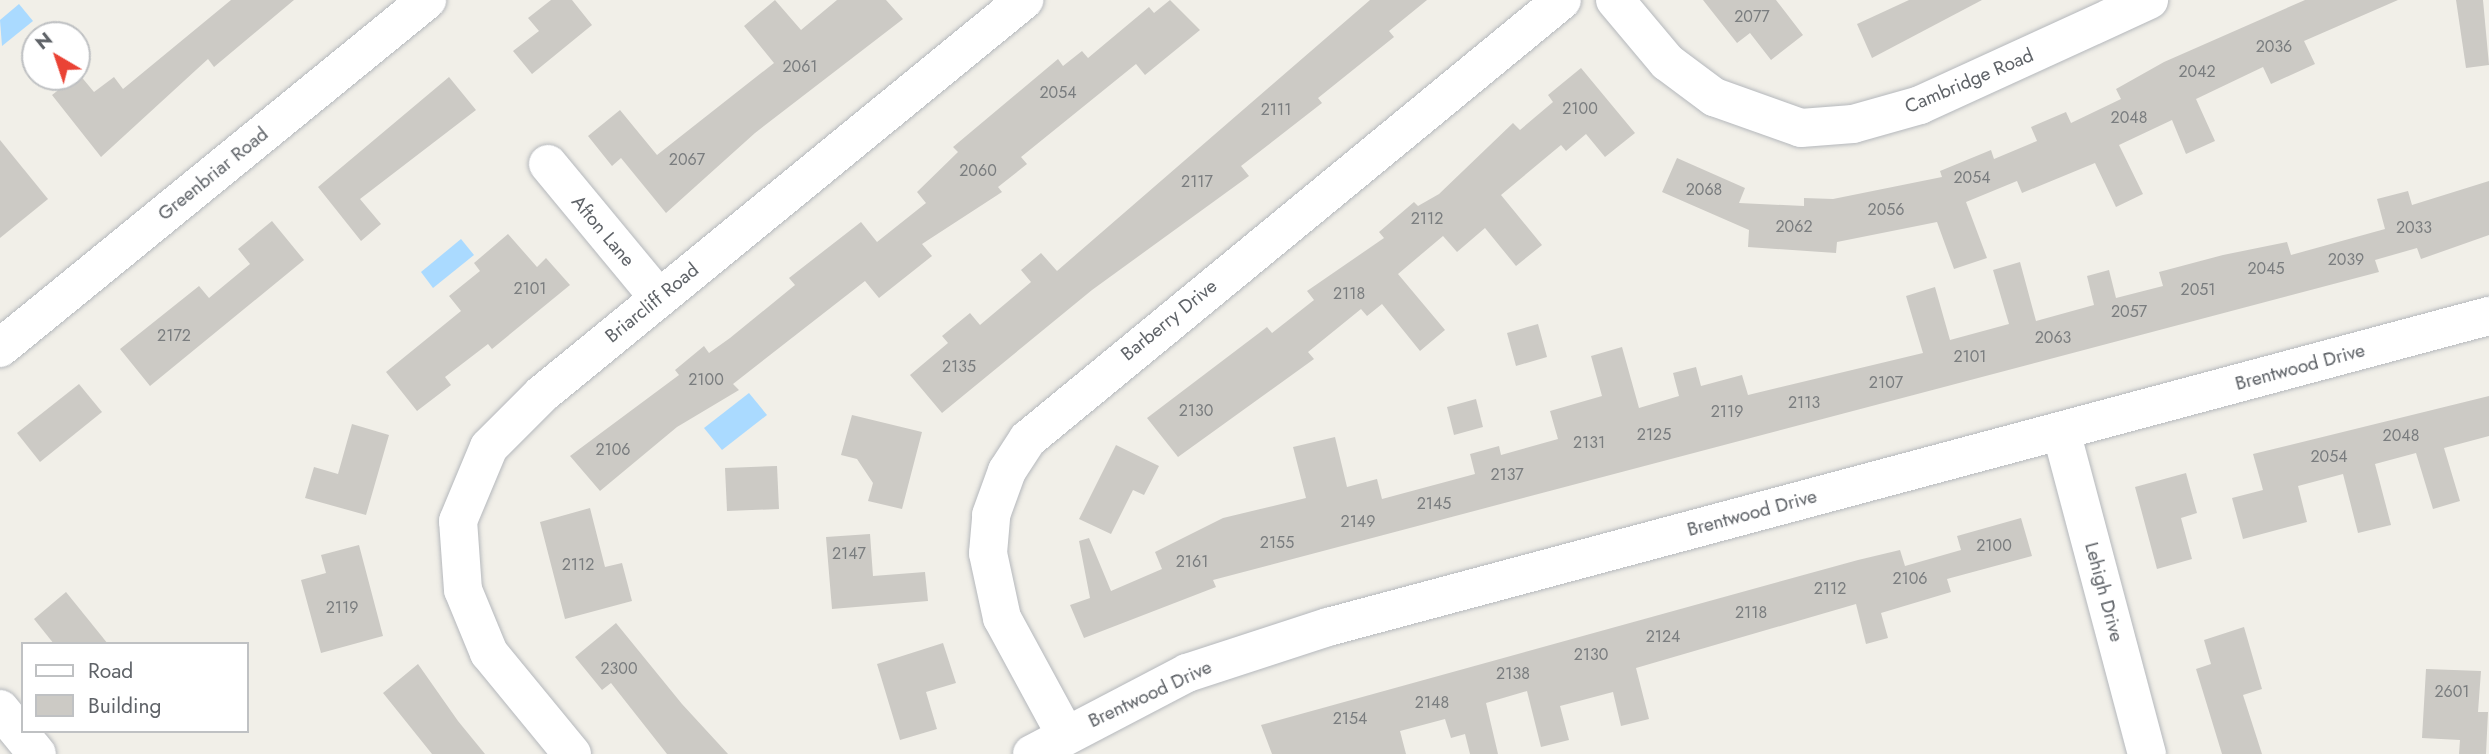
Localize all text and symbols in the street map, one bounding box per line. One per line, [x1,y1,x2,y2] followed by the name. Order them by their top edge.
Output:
[1734,7,1770,27] house number: 2077
[21,21,91,91] north arrow
[29,26,58,56] text: N
[2256,37,2292,57] house number: 2036
[1901,44,2037,118] street label: Cambridge Road
[782,57,818,77] house number: 2061
[2178,62,2216,82] house number: 2042
[1039,83,1077,103] house number: 2054
[1562,99,1598,119] house number: 2100
[1261,100,1291,120] house number: 2111
[2111,108,2147,128] house number: 2048
[153,123,273,225] street label: Greenbriar Road
[669,150,705,170] house number: 2067
[959,161,997,181] house number: 2060
[1953,168,1991,188] house number: 2054
[1181,172,1213,192] house number: 2117
[1686,180,1722,200] house number: 2068
[567,191,639,271] street label: Afton Lane
[1868,200,1904,220] house number: 2056
[1411,209,1443,229] house number: 2112
[1775,217,1813,237] house number: 2062
[2396,218,2432,238] house number: 2033
[2328,250,2364,270] house number: 2039
[601,258,703,348] street label: Briarcliff Road
[2247,259,2285,279] house number: 2045
[1116,274,1222,366] street label: Barberry Drive
[513,279,547,299] house number: 2101
[2181,280,2215,300] house number: 2051
[1333,284,1365,304] house number: 2118
[2111,302,2147,322] house number: 2057
[157,326,191,346] house number: 2172
[2035,328,2071,348] house number: 2063
[2233,339,2367,395] street label: Brentwood Drive
[1953,347,1987,367] house number: 2101
[942,357,976,377] house number: 2135
[688,370,724,390] house number: 2100
[1869,373,1903,393] house number: 2107
[1788,393,1820,413] house number: 2113
[1179,401,1213,421] house number: 2130
[1711,402,1743,422] house number: 2119
[1637,425,1671,445] house number: 2125
[2383,426,2419,446] house number: 2048
[1573,433,1605,453] house number: 2131
[595,440,631,460] house number: 2106
[2310,447,2348,467] house number: 2054
[1490,465,1524,485] house number: 2137
[1685,485,1819,541] street label: Brentwood Drive
[1417,494,1451,514] house number: 2145
[1341,512,1375,532] house number: 2149
[1260,533,1294,553] house number: 2155
[1976,536,2012,556] house number: 2100
[2080,540,2128,644] street label: Lehigh Drive
[832,544,866,564] house number: 2147
[1176,552,1208,572] house number: 2161
[562,555,594,575] house number: 2112
[1892,569,1928,589] house number: 2106
[1814,579,1846,599] house number: 2112
[326,598,358,618] house number: 2119
[1735,603,1767,623] house number: 2118
[1646,627,1680,647] house number: 2124
[21,642,248,733] legend
[1574,645,1608,665] house number: 2130
[1085,655,1215,733] street label: Brentwood Drive
[88,656,133,686] text: Road
[600,659,638,679] house number: 2300
[1496,664,1530,684] house number: 2138
[2434,682,2470,702] house number: 2601
[88,691,161,721] text: Building
[1415,693,1449,713] house number: 2148
[1333,709,1367,729] house number: 2154

